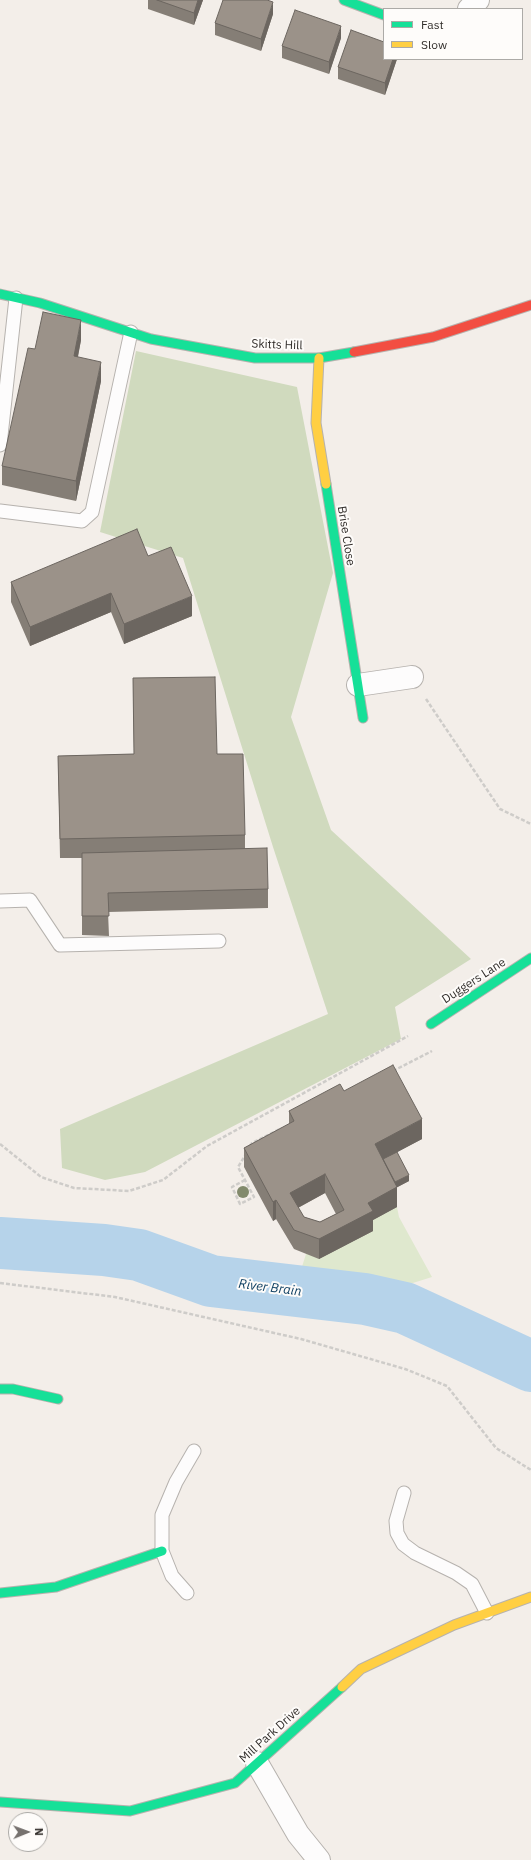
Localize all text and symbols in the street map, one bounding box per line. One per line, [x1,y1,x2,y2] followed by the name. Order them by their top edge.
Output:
[383,8,523,60] legend
[421,17,444,32] text: Fast
[421,37,447,52] text: Slow
[251,337,303,353] street label: Skitts Hill
[334,505,358,567] street label: Brise Close
[439,955,509,1007] street label: Duggers Lane
[238,1276,302,1300] water label: River Brain
[237,1704,303,1766] street label: Mill Park Drive
[8,1812,48,1852] north arrow
[32,1828,46,1836] text: N

